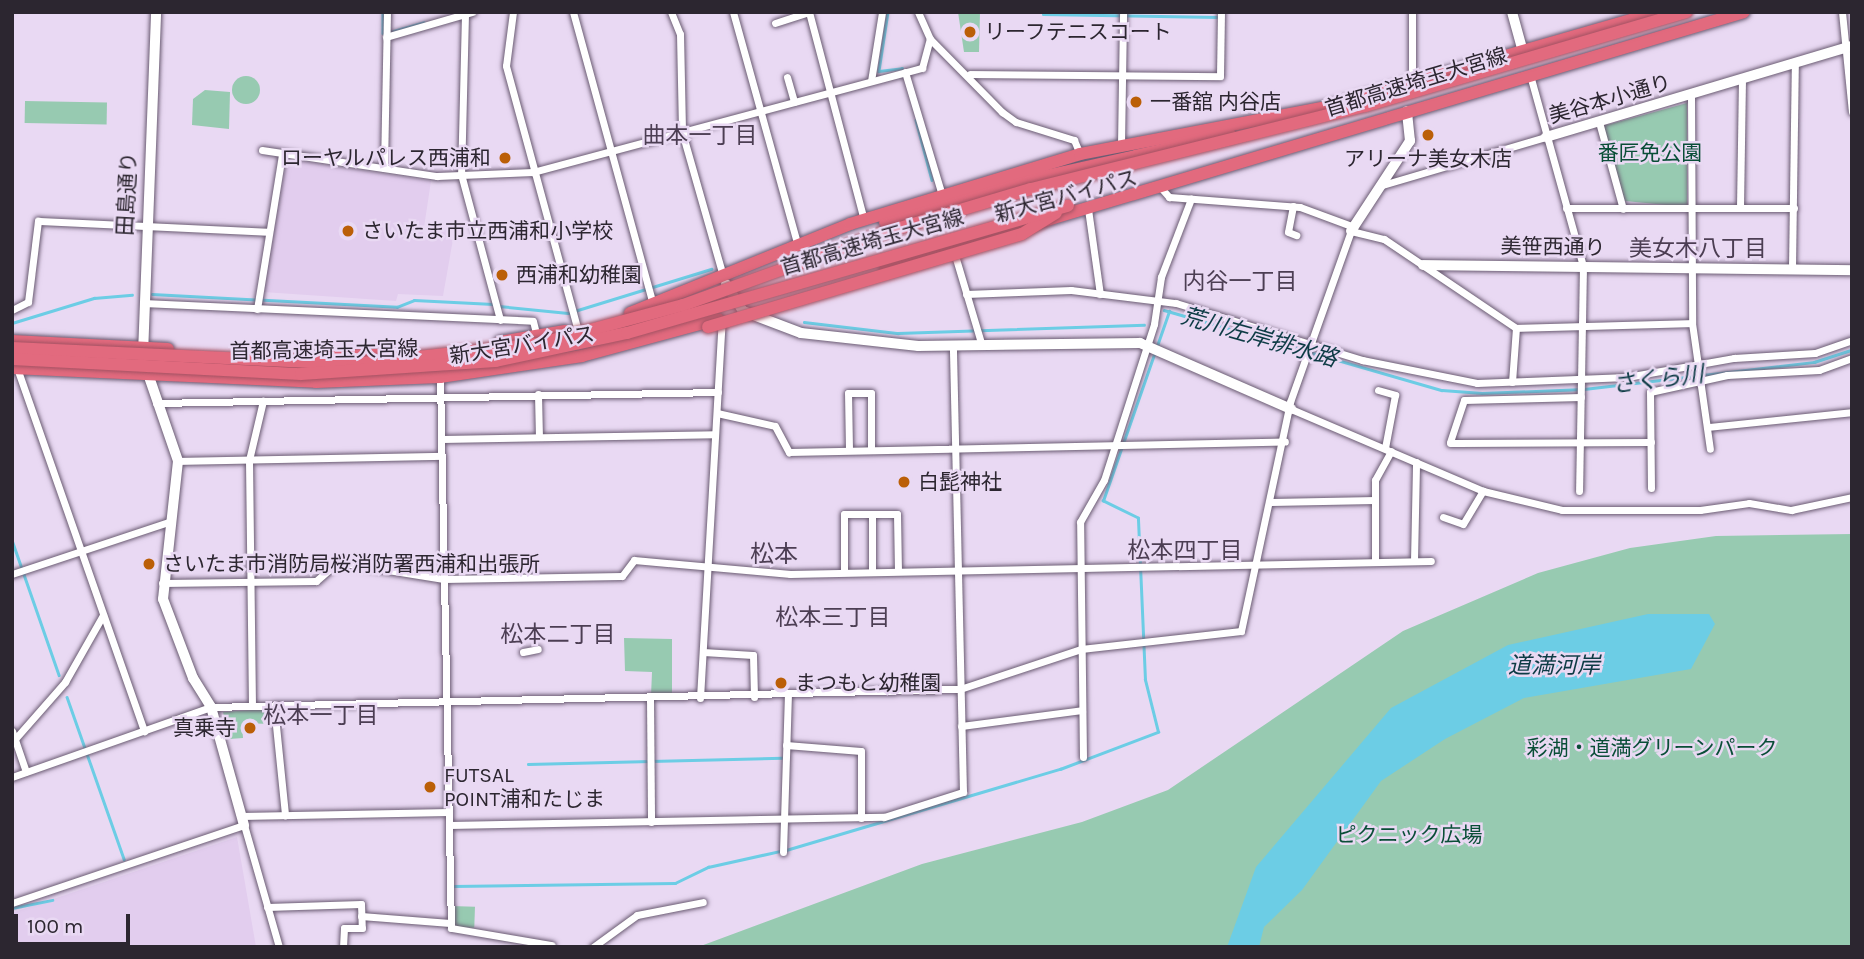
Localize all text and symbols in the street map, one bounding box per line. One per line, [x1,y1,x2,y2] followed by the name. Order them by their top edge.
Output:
[984,19,1173,45] place label: リーフテニスコート
[962,24,978,40] marker: リーフテニスコート
[1322,42,1510,122] street label: 首都高速埼玉大宮線
[1546,70,1674,128] street label: 美谷本小通り
[1150,89,1281,115] place label: 一番舘 内谷店
[1128,94,1144,110] marker: 一番舘 内谷店
[643,122,757,150] district label: 曲本一丁目
[1420,127,1436,143] marker: アリーナ美女木店
[1598,140,1702,166] park label: 番匠免公園
[281,145,491,171] place label: ローヤルパレス西浦和
[1344,146,1512,172] place label: アリーナ美女木店
[497,150,513,166] marker: ローヤルパレス西浦和
[112,151,142,237] street label: 田島通り
[992,165,1140,227] street label: 新大宮バイパス
[778,204,966,280] street label: 首都高速埼玉大宮線
[362,218,614,244] place label: さいたま市立西浦和小学校
[340,223,356,239] marker: さいたま市立西浦和小学校
[1500,233,1606,261] street label: 美笹西通り
[1629,235,1767,263] district label: 美女木八丁目
[516,262,642,288] place label: 西浦和幼稚園
[494,267,510,283] marker: 西浦和幼稚園
[1183,268,1297,296] district label: 内谷一丁目
[1178,303,1340,373] water label: 荒川左岸排水路
[447,321,597,369] street label: 新大宮バイパス
[229,336,419,364] street label: 首都高速埼玉大宮線
[1611,361,1705,399] water label: さくら川
[918,469,1002,495] place label: 白髭神社
[896,474,912,490] marker: 白髭神社
[1128,537,1242,565] district label: 松本四丁目
[750,541,798,569] district label: 松本
[163,551,541,577] place label: さいたま市消防局桜消防署西浦和出張所
[141,556,157,572] marker: さいたま市消防局桜消防署西浦和出張所
[776,604,890,632] district label: 松本三丁目
[501,621,615,649] district label: 松本二丁目
[1508,652,1600,680] water label: 道満河岸
[795,670,942,696] place label: まつもと幼稚園
[773,675,789,691] marker: まつもと幼稚園
[264,702,378,730] district label: 松本一丁目
[173,715,236,741] place label: 真乗寺
[242,720,258,736] marker: 真乗寺
[1526,735,1778,761] park label: 彩湖・道満グリーンパーク
[444,762,605,812] place label: FUTSAL POINT浦和たじま
[422,779,438,795] marker: FUTSAL POINT浦和たじま
[1336,822,1482,848] park label: ピクニック広場
[18,900,133,944] scale bar
[27,914,84,938] text: 100 m

